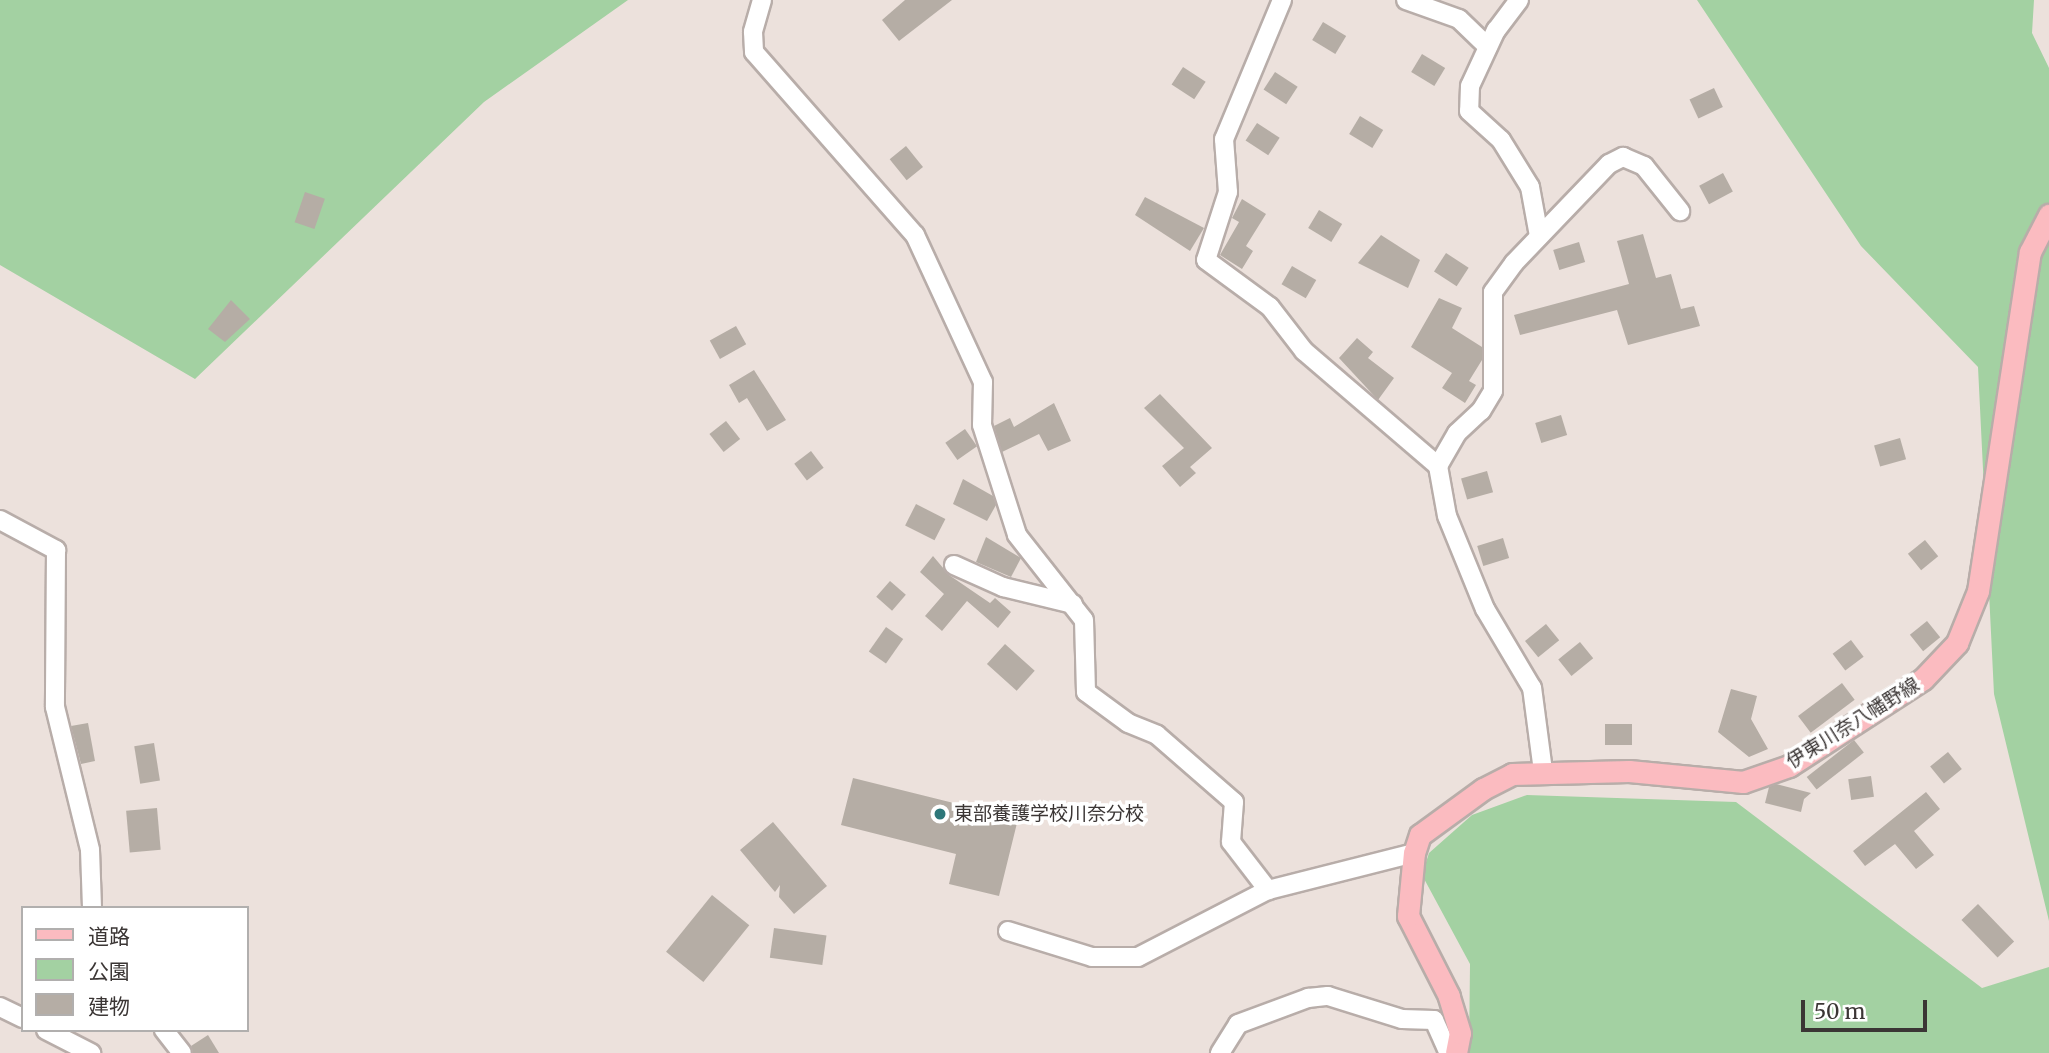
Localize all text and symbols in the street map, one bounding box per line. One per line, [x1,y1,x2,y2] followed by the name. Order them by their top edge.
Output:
[1783,673,1923,773] street label: 伊東川奈八幡野線
[954,803,1144,825] place label: 東部養護学校川奈分校
[932,806,948,822] marker: 東部養護学校川奈分校
[21,906,248,1032] legend
[88,923,130,950] text: 道路
[88,958,130,985] text: 公園
[1804,986,1930,1030] scale bar
[88,993,130,1020] text: 建物
[1814,998,1865,1025] text: 50 m

